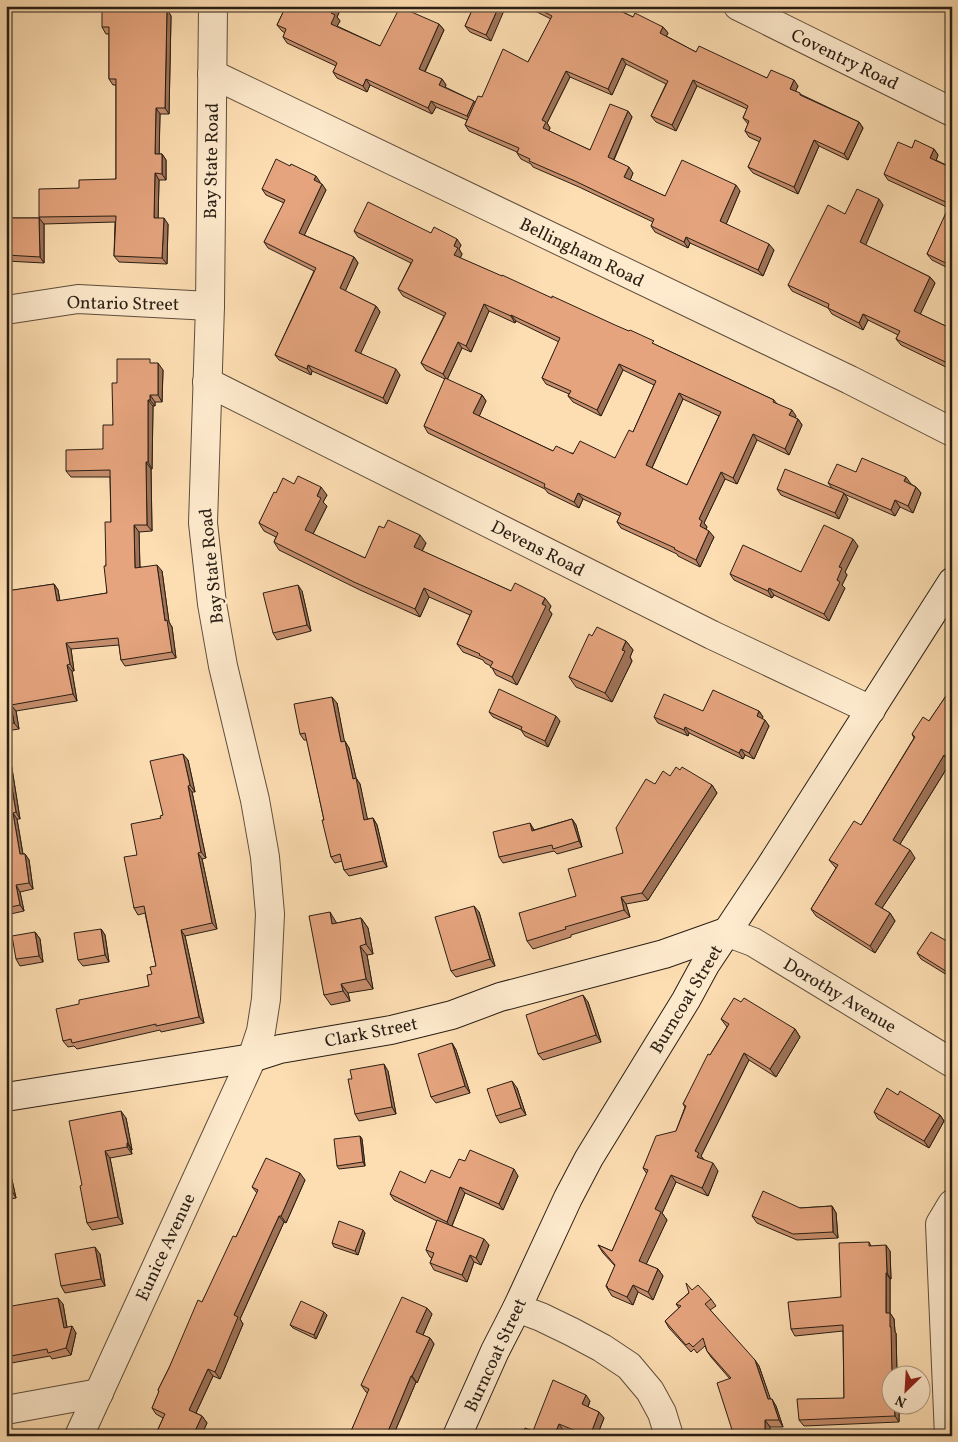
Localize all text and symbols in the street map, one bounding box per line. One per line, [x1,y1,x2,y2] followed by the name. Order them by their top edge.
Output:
[786,23,902,97] street label: Coventry Road
[199,103,226,219] street label: Bay State Road
[515,212,648,294] street label: Bellingham Road
[67,291,179,318] street label: Ontario Street
[194,507,231,625] street label: Bay State Road
[486,515,588,584] street label: Devens Road
[645,941,730,1059] street label: Burncoat Street
[778,953,900,1040] street label: Dorothy Avenue
[323,1012,420,1055] street label: Clark Street
[130,1190,202,1306] street label: Eunice Avenue
[459,1295,534,1417] street label: Burncoat Street
[880,1364,930,1414] north arrow
[893,1390,910,1411] text: N

